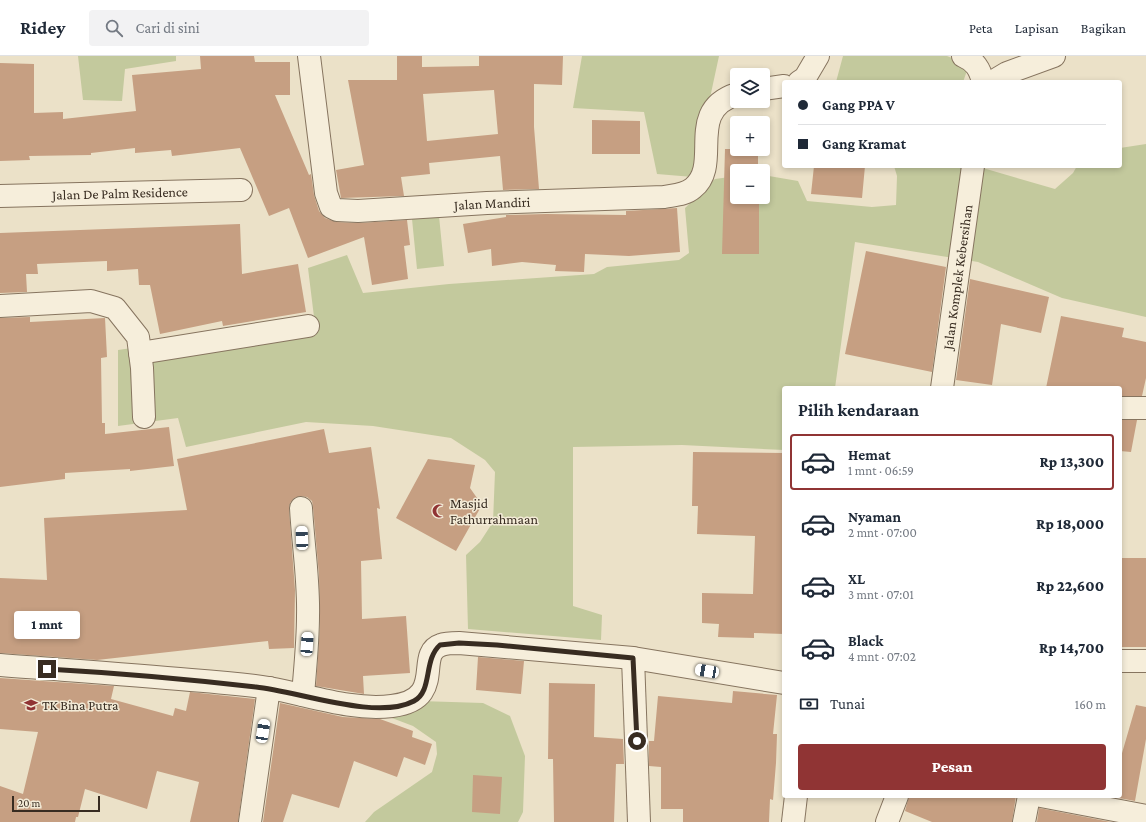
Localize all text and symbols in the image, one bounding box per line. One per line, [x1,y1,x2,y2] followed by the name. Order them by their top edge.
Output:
[89,10,369,46] search box
[20,17,65,38] text: Ridey
[103,17,125,39] icon: search
[135,20,200,36] text: Cari di sini
[969,20,993,36] text: Peta
[1015,20,1059,36] text: Lapisan
[1081,20,1126,36] text: Bagikan
[730,68,770,204] map controls
[730,68,770,108] button: layers
[822,97,895,113] text: Gang PPA V
[730,116,770,156] button: +
[822,136,906,152] text: Gang Kramat
[730,164,770,204] button: −
[50,183,188,203] street label: Jalan De Palm Residence
[452,194,531,213] street label: Jalan Mandiri
[939,203,976,353] street label: Jalan Komplek Kebersihan
[798,400,919,420] text: Pilih kendaraan
[800,444,836,480] icon: car
[848,447,891,463] text: Hemat
[1039,454,1104,470] text: Rp 13,300
[848,463,914,478] text: 1 mnt · 06:59
[450,495,539,527] place label: Masjid Fathurrahmaan
[431,503,447,519] mosque icon: Masjid Fathurrahmaan
[800,506,836,542] icon: car
[848,509,901,525] text: Nyaman
[1036,516,1104,532] text: Rp 18,000
[848,525,917,540] text: 2 mnt · 07:00
[296,526,308,550] car
[800,568,836,604] icon: car
[848,571,865,587] text: XL
[1036,578,1104,594] text: Rp 22,600
[848,587,914,602] text: 3 mnt · 07:01
[14,611,80,639] callout: 1 mnt
[31,617,63,632] text: 1 mnt
[800,630,836,666] icon: car
[300,632,314,656] car
[848,633,883,649] text: Black
[1039,640,1104,656] text: Rp 14,700
[848,649,916,664] text: 4 mnt · 07:02
[38,660,56,678] route end
[694,663,720,679] car
[798,693,820,715] icon: cash
[830,696,865,712] text: Tunai
[23,697,39,713] school or university icon: TK Bina Putra
[42,697,119,713] place label: TK Bina Putra
[1075,697,1106,712] text: 160 m
[255,718,271,744] car
[628,732,646,750] route start
[798,744,1106,790] button: Pesan
[12,794,100,813] scale bar
[18,797,40,809] text: 20 m

